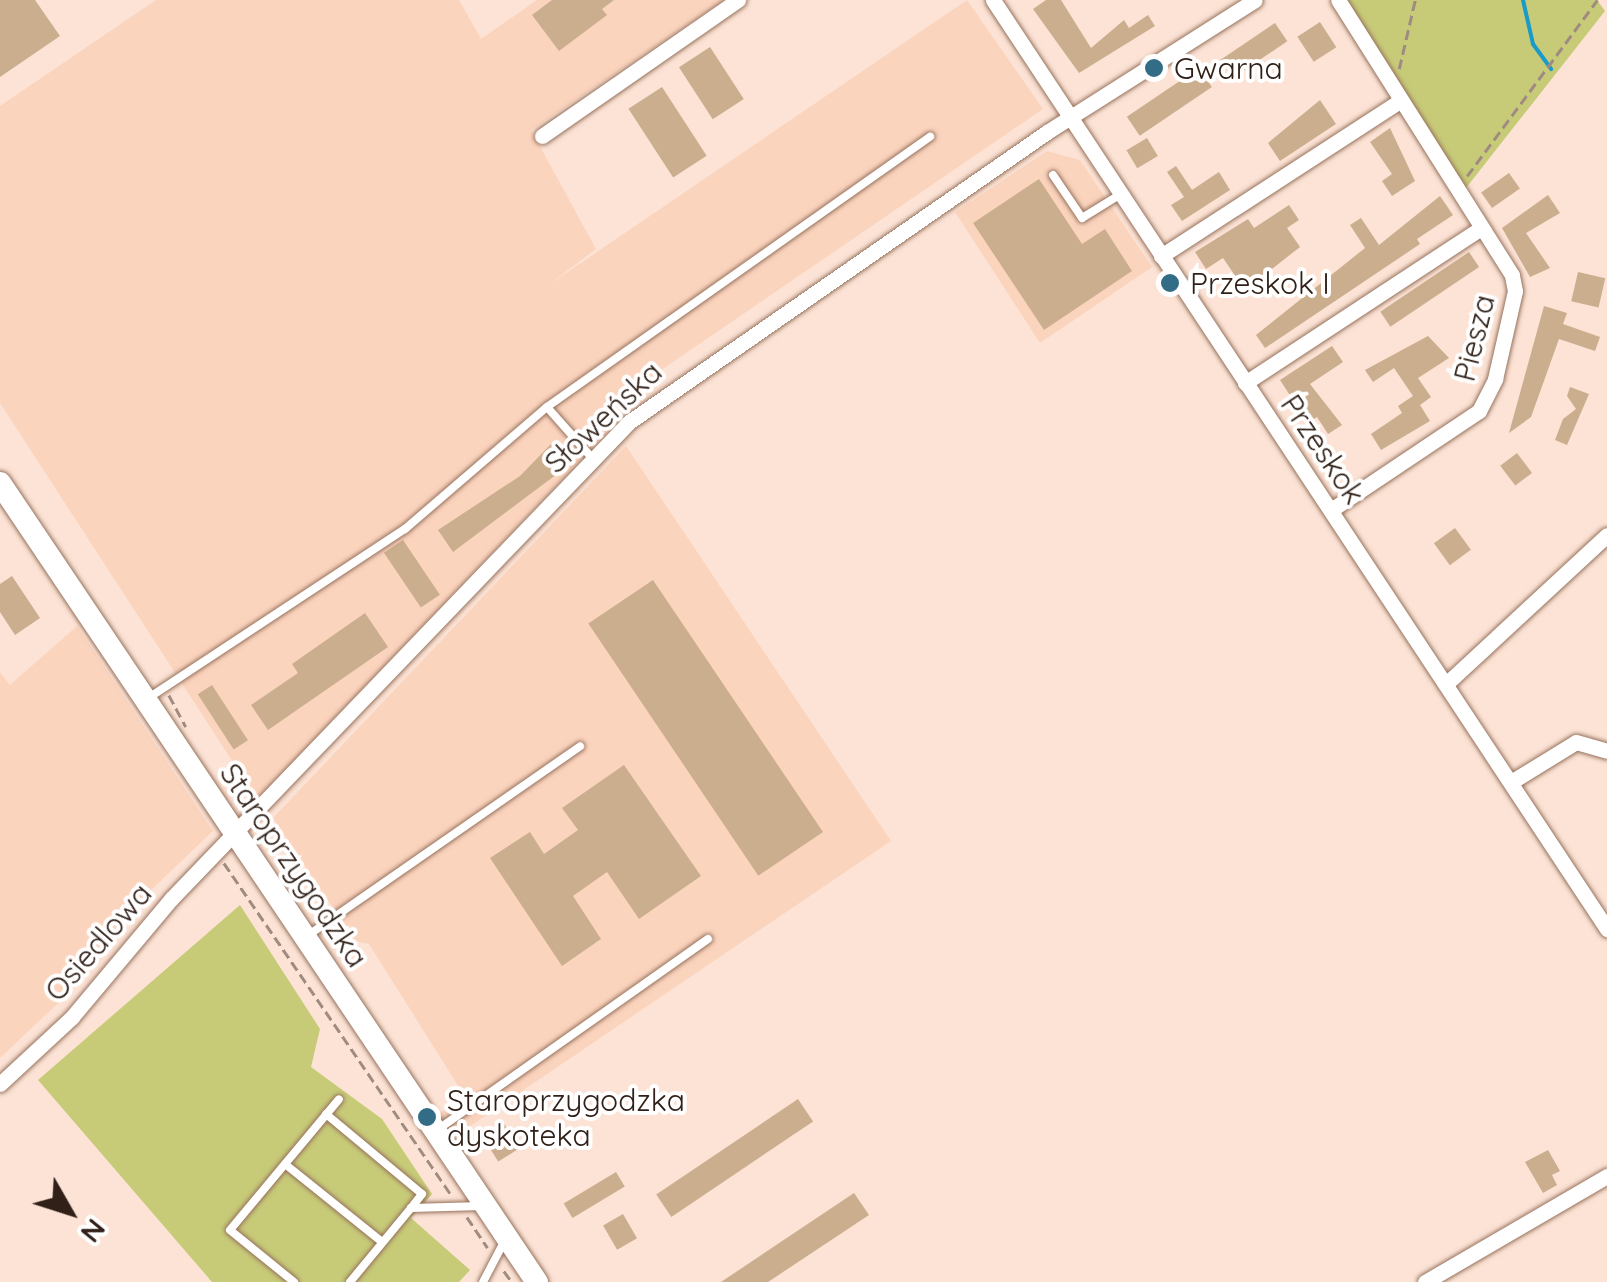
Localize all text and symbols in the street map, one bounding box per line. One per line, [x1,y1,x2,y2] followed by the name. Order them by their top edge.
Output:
[1174,50,1283,86] place label: Gwarna
[1143,57,1165,79] marker: Gwarna
[1190,265,1330,301] place label: Przeskok I
[1159,272,1181,294] marker: Przeskok I
[1446,291,1502,385] street label: Piesza
[537,354,669,480] street label: Słoweńska
[1273,388,1373,510] street label: Przeskok
[213,756,375,974] street label: Staroprzygodzka
[37,876,159,1008] street label: Osiedlowa
[447,1082,685,1152] place label: Staroprzygodzka dyskoteka
[416,1106,438,1128] marker: Staroprzygodzka dyskoteka
[20,1162,120,1262] north arrow
[74,1212,114,1250] text: N

